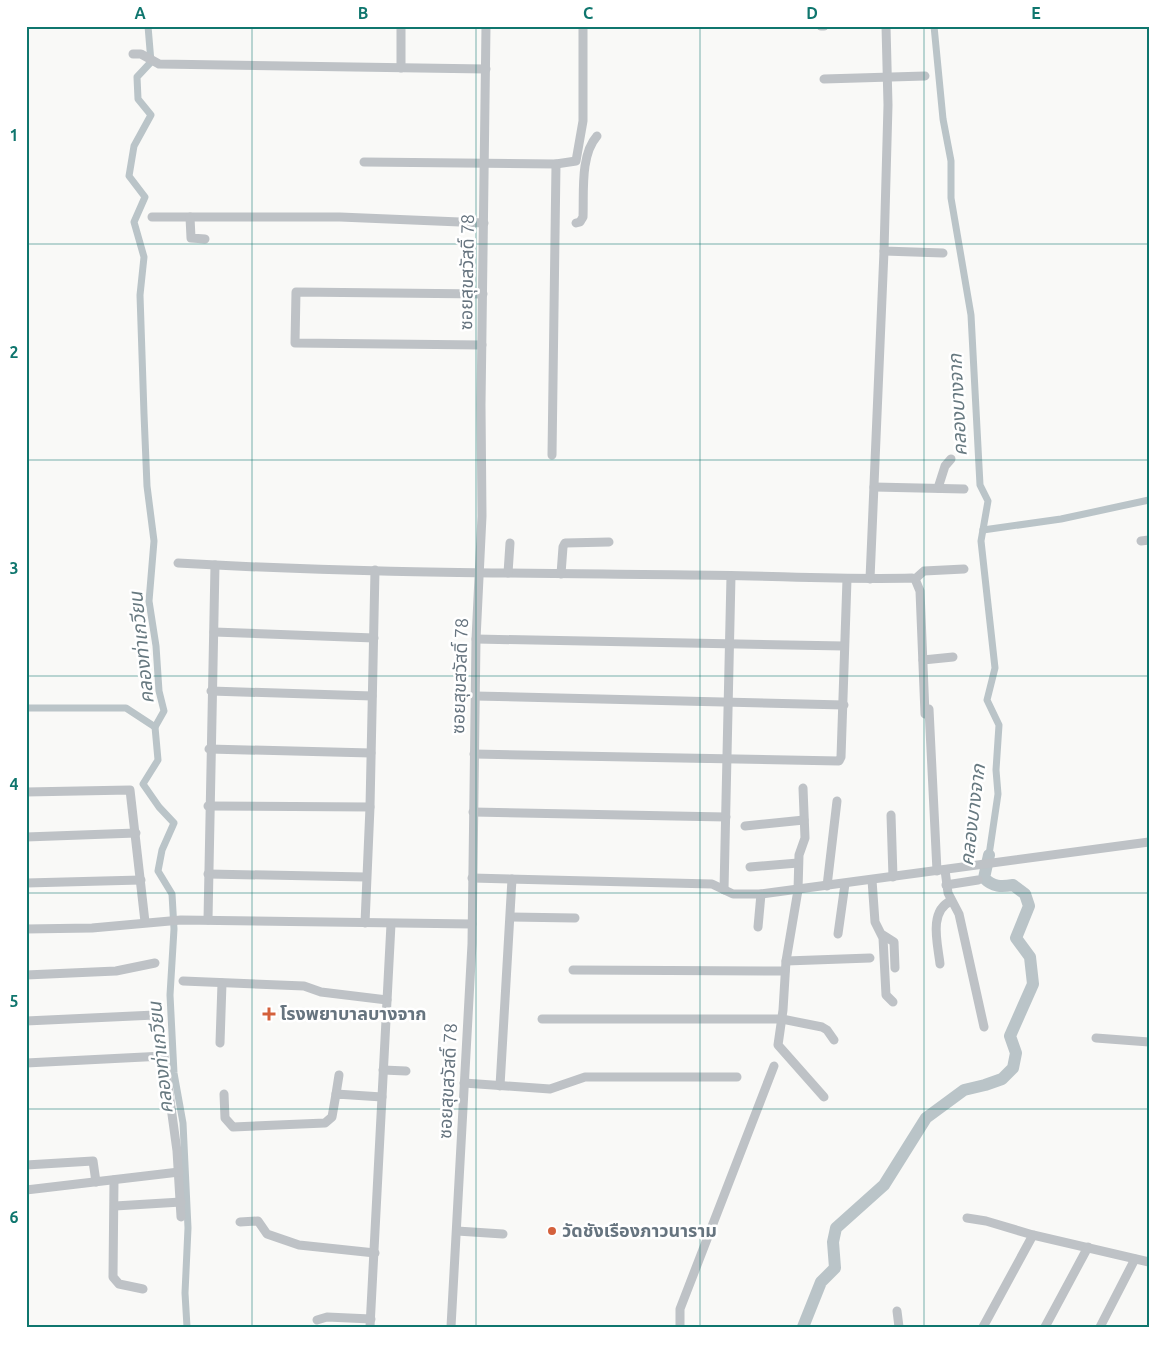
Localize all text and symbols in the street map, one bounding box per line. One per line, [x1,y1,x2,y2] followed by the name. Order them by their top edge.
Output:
[134,4,146,22] text: A
[358,4,368,22] text: B
[583,4,593,22] text: C
[806,4,818,22] text: D
[1031,4,1041,22] text: E
[9,126,19,144] text: 1
[455,214,479,330] street label: ซอยสุขสวัสดิ์ 78
[9,343,19,361] text: 2
[943,353,971,457] water label: คลองบางจาก
[9,559,19,577] text: 3
[124,590,158,705] water label: คลองท่าเกวียน
[447,618,473,734] street label: ซอยสุขสวัสดิ์ 78
[955,762,989,867] water label: คลองบางจาก
[9,775,19,793] text: 4
[9,992,19,1010] text: 5
[143,1000,177,1115] water label: คลองท่าเกวียน
[280,1003,427,1023] place label: โรงพยาบาลบางจาก
[262,1007,276,1021] marker: โรงพยาบาลบางจาก
[434,1022,462,1140] street label: ซอยสุขสวัสดิ์ 78
[9,1208,19,1226] text: 6
[562,1220,717,1240] place label: วัดชังเรืองภาวนาราม
[546,1225,558,1237] marker: วัดชังเรืองภาวนาราม

